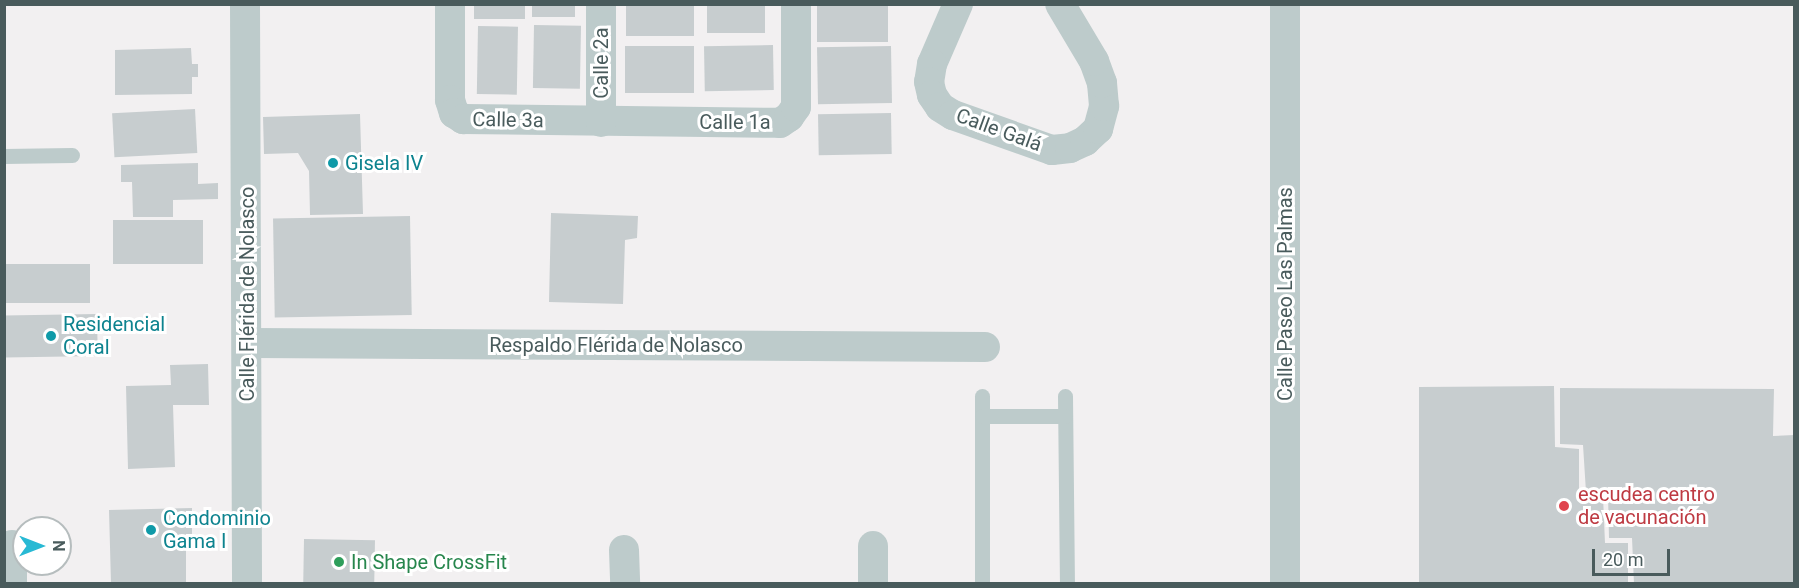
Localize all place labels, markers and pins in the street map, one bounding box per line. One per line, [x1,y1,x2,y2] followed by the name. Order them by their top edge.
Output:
[345,151,423,175] place label: Gisela IV
[326,156,340,170] marker: Gisela IV
[63,312,165,359] place label: Residencial Coral
[44,329,58,343] marker: Residencial Coral
[1578,482,1715,529] place label: escudea centro de vacunación
[1555,497,1573,515] marker: escudea centro de vacunación
[163,506,271,553] place label: Condominio Gama I
[144,523,158,537] marker: Condominio Gama I
[351,550,507,574] place label: In Shape CrossFit
[332,555,346,569] marker: In Shape CrossFit

